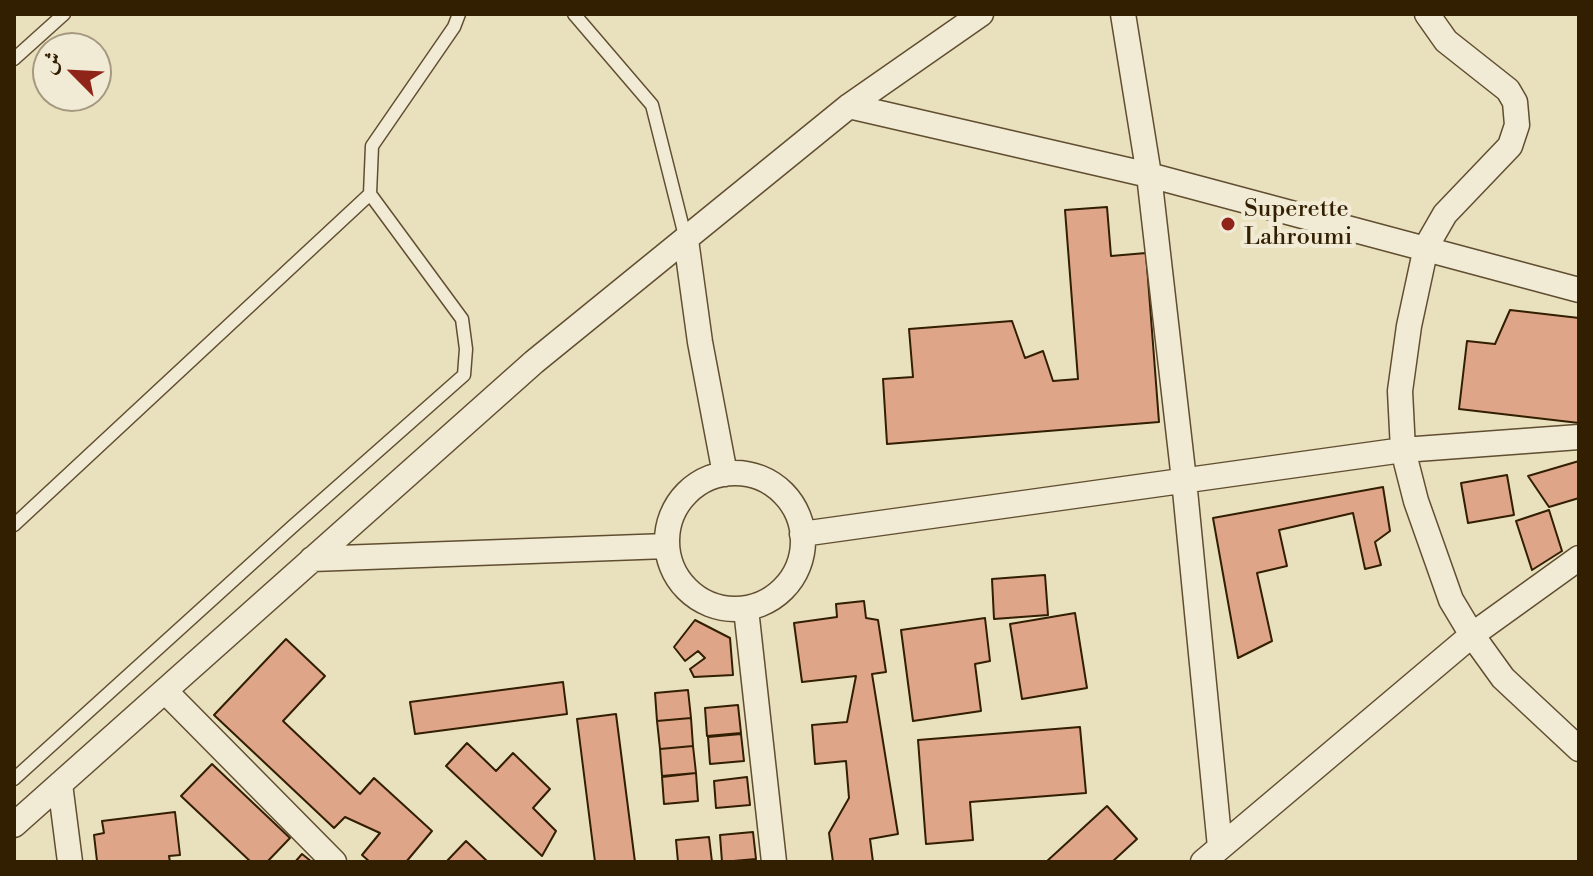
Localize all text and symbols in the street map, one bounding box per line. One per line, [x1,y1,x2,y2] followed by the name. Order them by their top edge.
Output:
[32,32,112,112] north arrow
[35,47,68,78] text: ش
[1244,196,1353,252] place label: Superette Lahroumi
[1219,215,1237,233] marker: Superette Lahroumi

